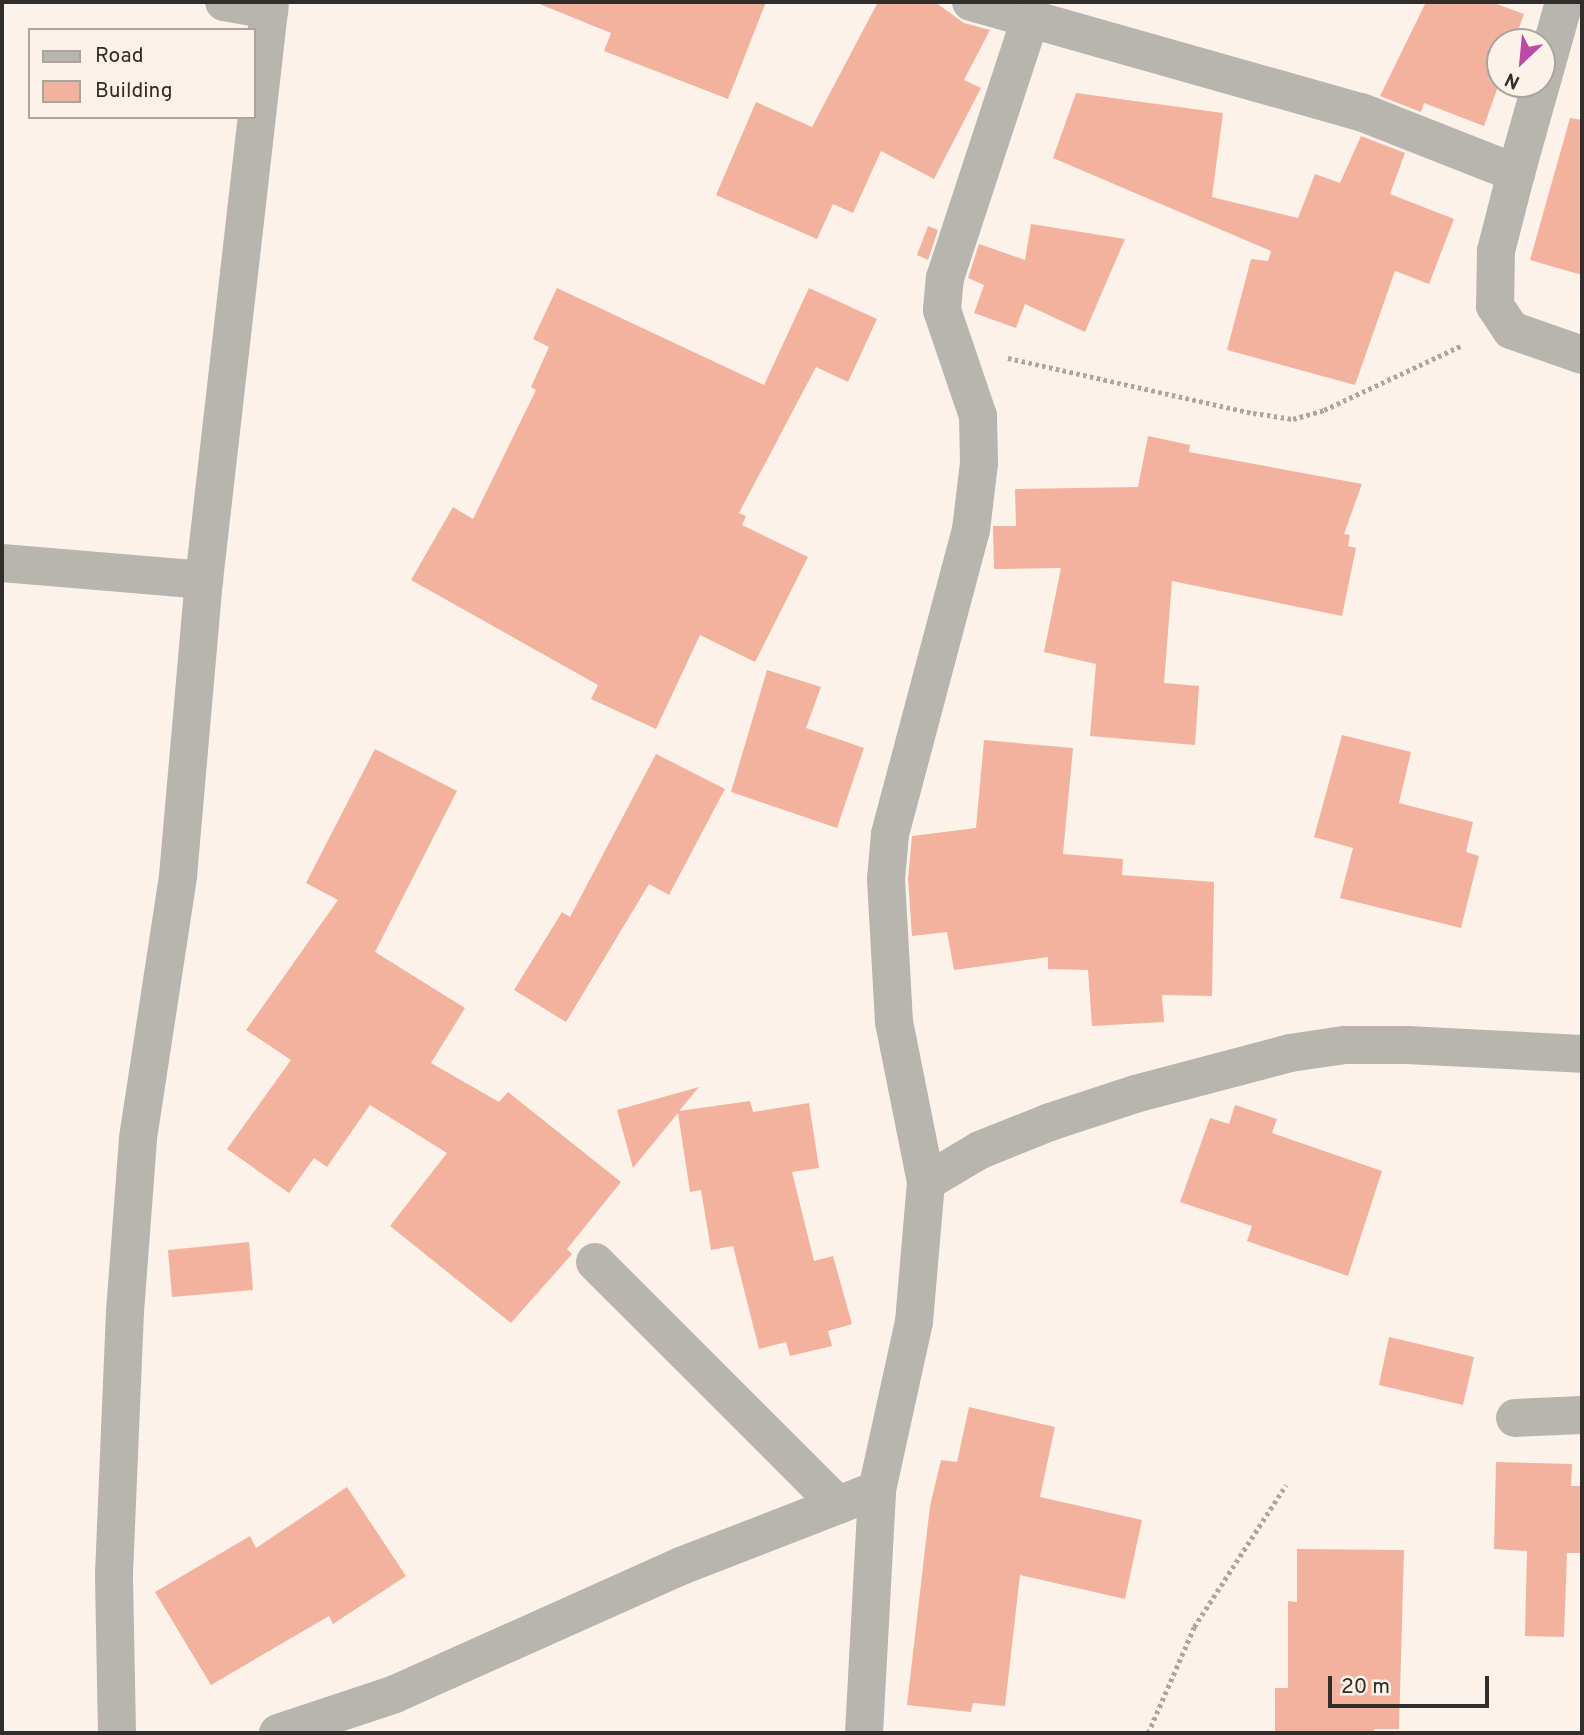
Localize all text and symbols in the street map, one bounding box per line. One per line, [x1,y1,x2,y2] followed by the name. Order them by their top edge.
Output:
[28,28,256,119] legend
[1486,28,1556,98] north arrow
[95,43,144,70] text: Road
[1501,66,1524,94] text: N
[95,78,173,105] text: Building
[1332,1662,1493,1706] scale bar
[1341,1674,1390,1701] text: 20 m

